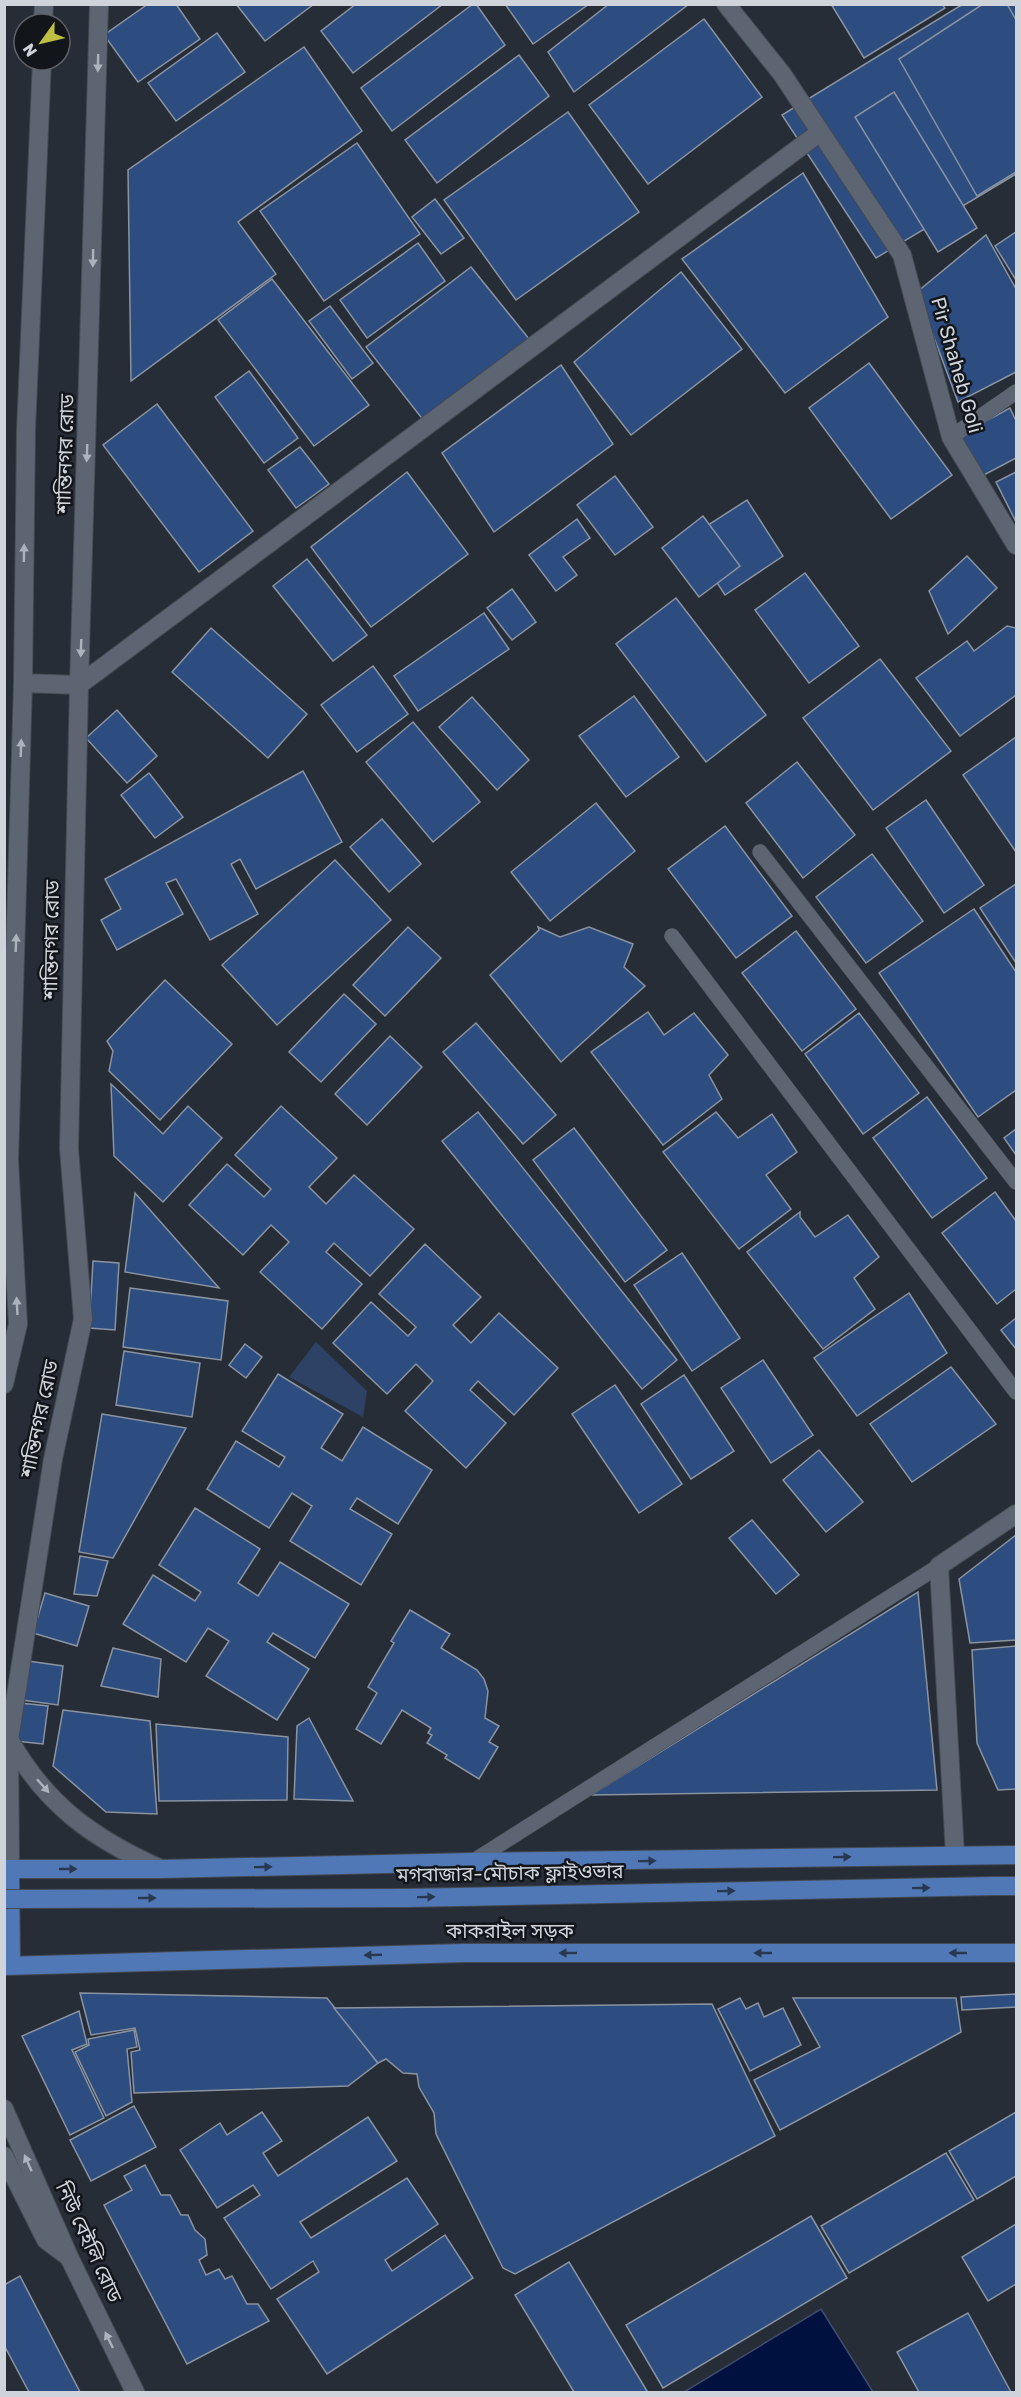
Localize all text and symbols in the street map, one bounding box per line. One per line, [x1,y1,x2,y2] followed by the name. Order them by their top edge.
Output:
[12,12,72,72] north arrow
[19,40,41,60] text: N
[93,53,102,72] one-way arrow
[88,248,97,267] one-way arrow
[926,294,988,436] street label: Pir Shaheb Goli
[51,393,79,515] street label: শান্তিনগর রোড
[83,443,92,462] one-way arrow
[20,544,29,563] one-way arrow
[76,638,85,657] one-way arrow
[17,739,26,758] one-way arrow
[38,879,64,1001] street label: শান্তিনগর রোড
[11,934,21,953] one-way arrow
[12,1297,21,1316] one-way arrow
[15,1357,63,1481] street label: শান্তিনগর রোড
[36,1779,50,1794] one-way arrow
[833,1852,852,1862] one-way arrow
[638,1856,657,1866] one-way arrow
[395,1859,625,1887] street label: মগবাজার-মৌচাক ফ্লাইওভার
[254,1862,273,1872] one-way arrow
[59,1864,78,1874] one-way arrow
[911,1883,930,1892] one-way arrow
[716,1887,735,1896] one-way arrow
[416,1892,435,1902] one-way arrow
[137,1893,156,1903] one-way arrow
[445,1919,575,1943] street label: কাকরাইল সড়ক
[559,1948,578,1958] one-way arrow
[754,1948,773,1958] one-way arrow
[949,1948,968,1958] one-way arrow
[364,1951,383,1960] one-way arrow
[23,2153,33,2171] one-way arrow
[50,2177,128,2307] street label: নিউ বেইলি রোড
[105,2332,114,2349] one-way arrow

